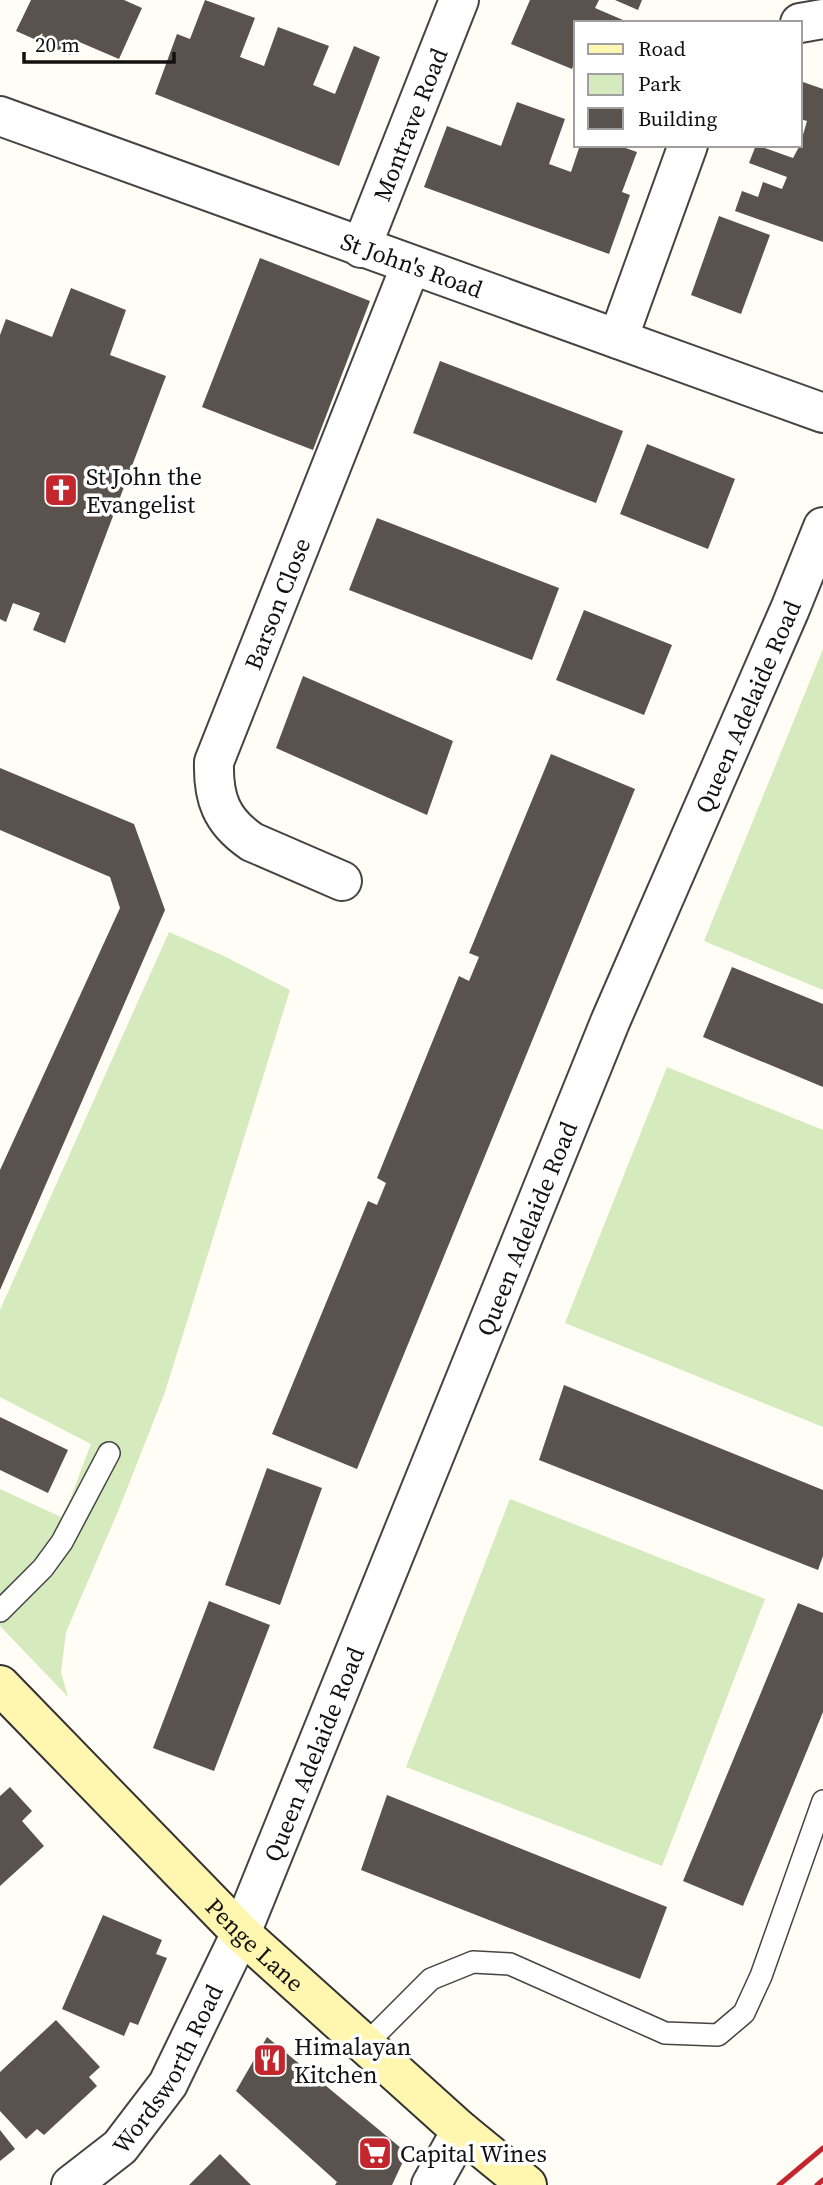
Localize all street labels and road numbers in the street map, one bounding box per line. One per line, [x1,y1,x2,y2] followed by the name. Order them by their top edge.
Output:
[365,42,455,206] street label: Montrave Road
[336,224,488,306] street label: St John's Road
[236,533,318,674] street label: Barson Close
[687,595,808,818] street label: Queen Adelaide Road
[468,1116,585,1341] street label: Queen Adelaide Road
[255,1642,372,1866] street label: Queen Adelaide Road
[199,1890,312,1999] street label: Penge Lane
[104,1978,230,2160] street label: Wordsworth Road

